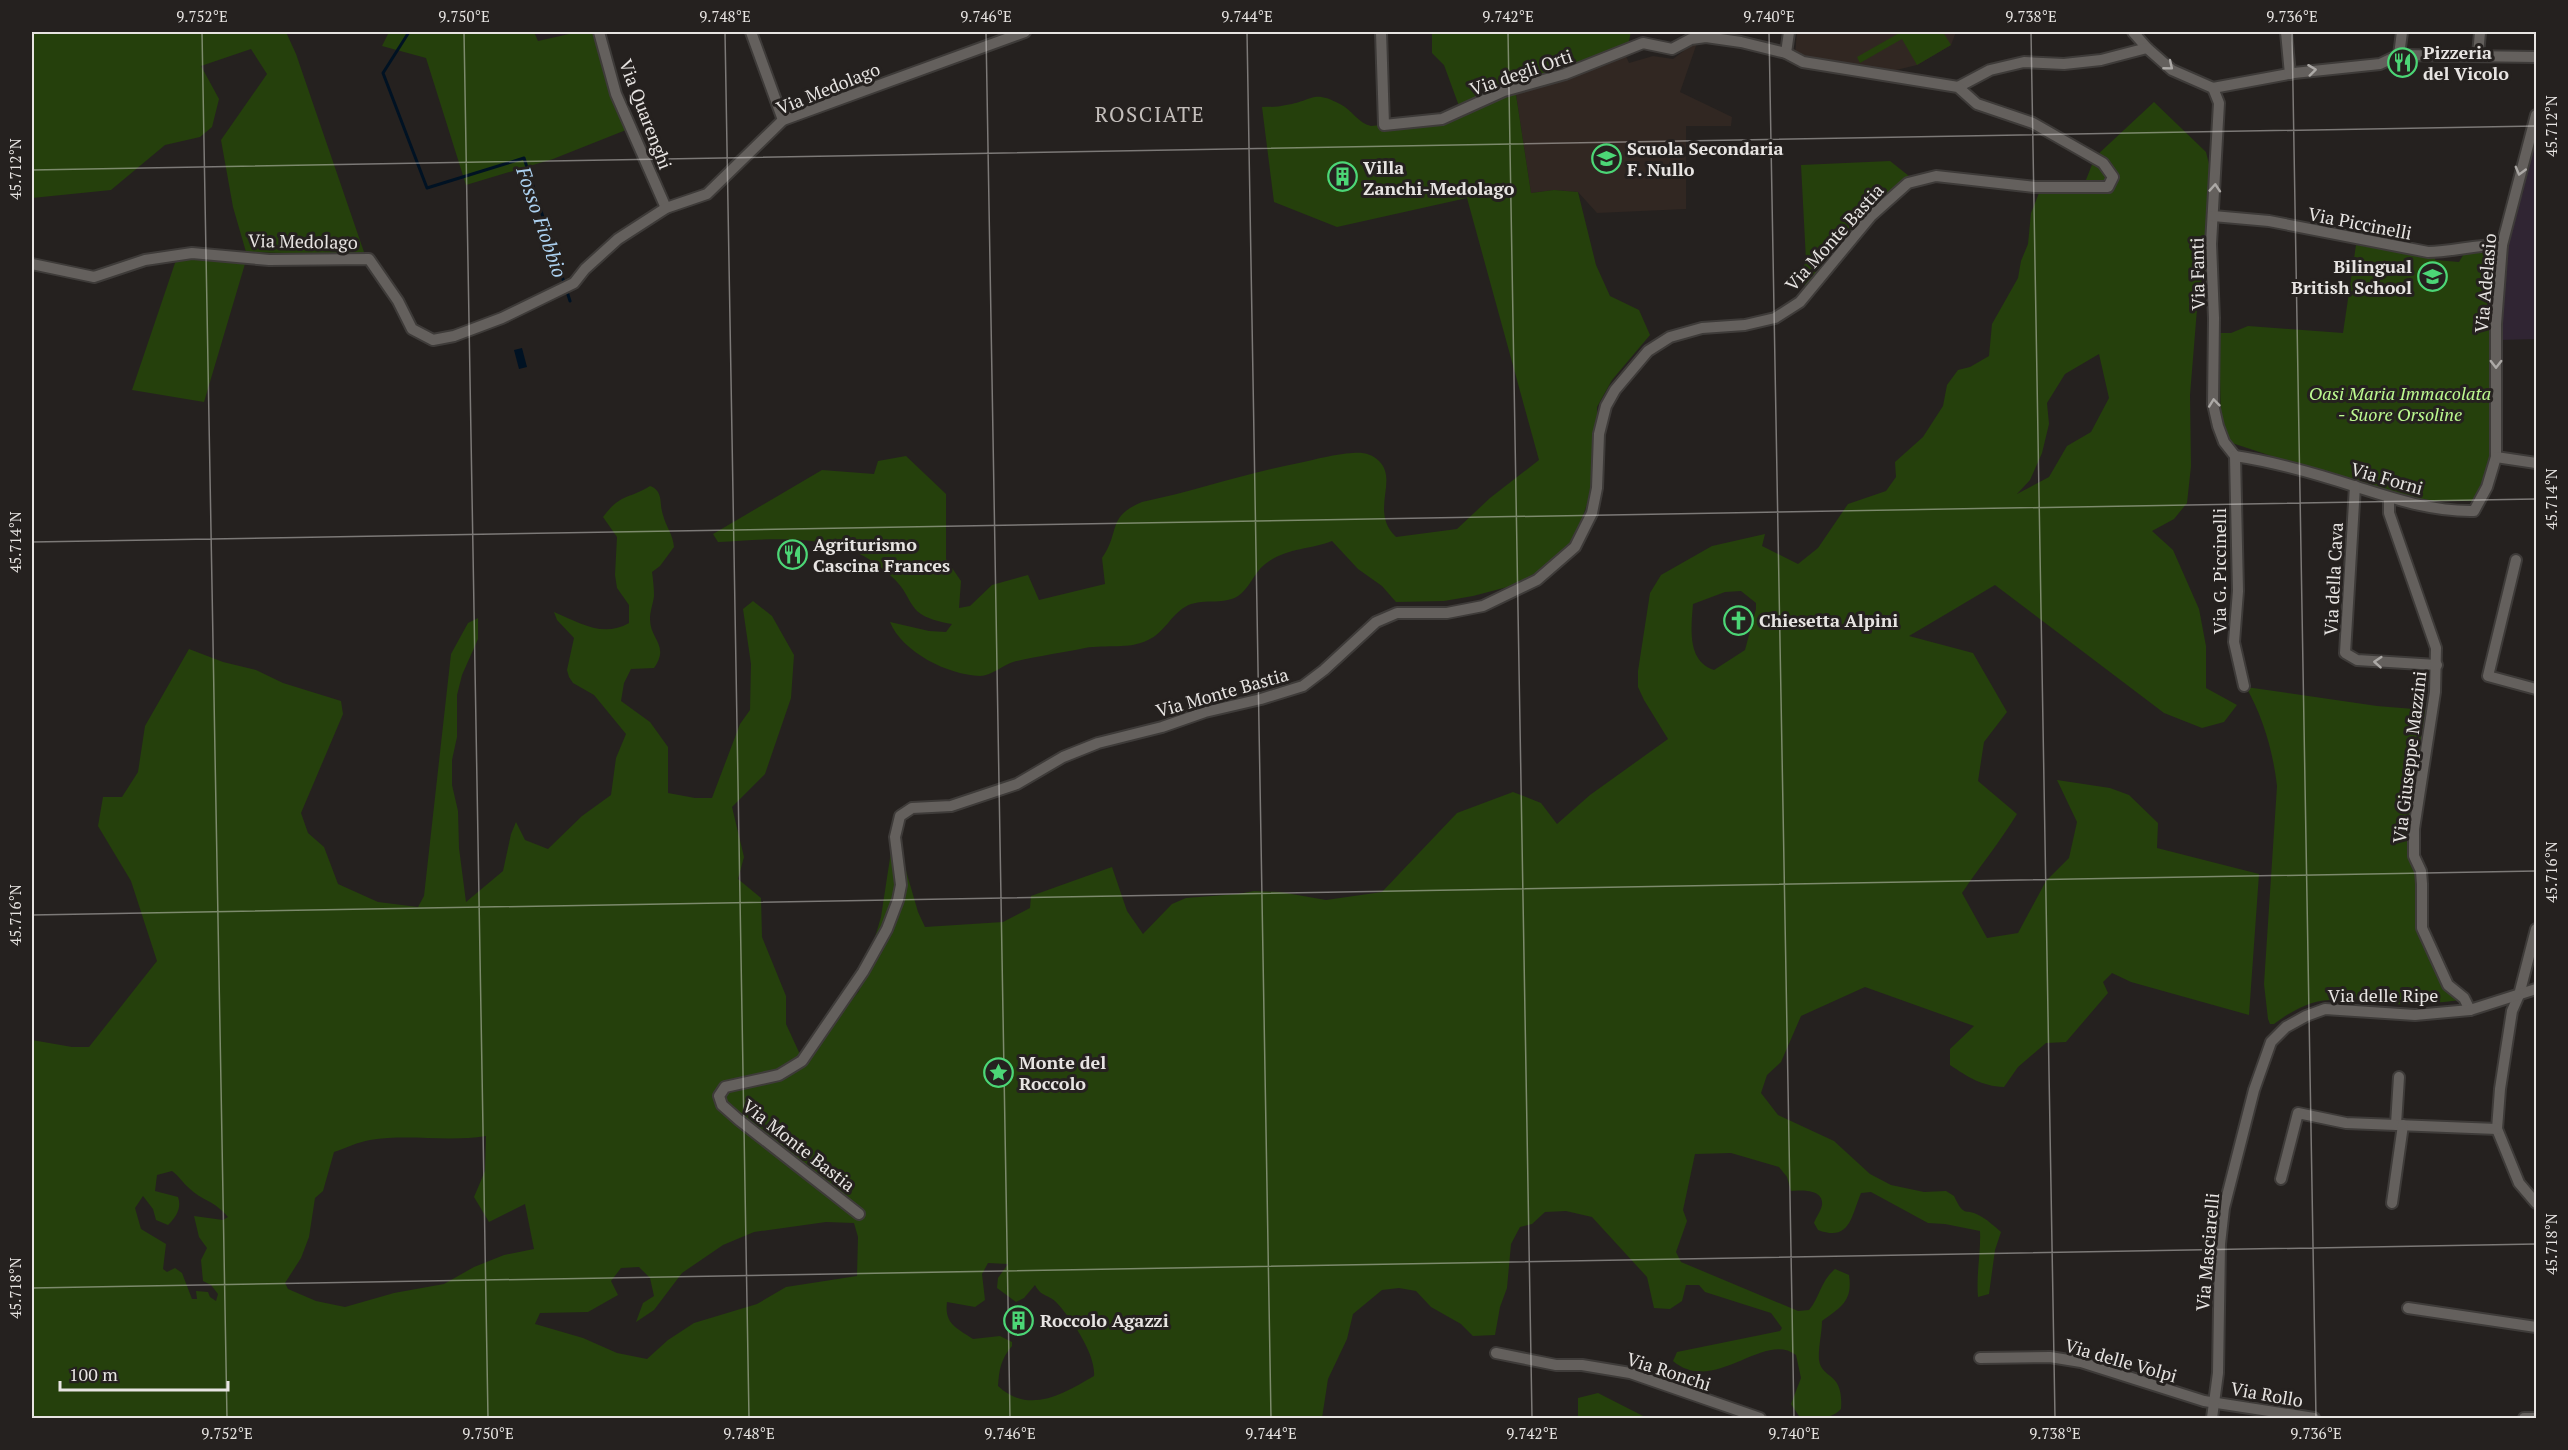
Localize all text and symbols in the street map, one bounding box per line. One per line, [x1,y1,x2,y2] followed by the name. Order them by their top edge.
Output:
[176,6,228,26] text: 9.752°E
[438,6,490,26] text: 9.750°E
[699,6,751,26] text: 9.748°E
[960,6,1012,26] text: 9.746°E
[1221,6,1273,26] text: 9.744°E
[1482,6,1534,26] text: 9.742°E
[1743,6,1795,26] text: 9.740°E
[2005,6,2057,26] text: 9.738°E
[2266,6,2318,26] text: 9.736°E
[2423,40,2509,85] place label: Pizzeria del Vicolo
[1466,43,1576,101] street label: Via degli Orti
[2386,46,2418,78] restaurant icon: Pizzeria del Vicolo
[614,56,678,172] street label: Via Quarenghi
[773,56,883,120] street label: Via Medolago
[2162,58,2173,69] one-way arrow
[2307,65,2316,77] one-way arrow
[2541,95,2561,157] text: 45.712°N
[1095,100,1205,128] district label: ROSCIATE
[1627,136,1784,181] place label: Scuola Secondaria F. Nullo
[5,138,25,200] text: 45.712°N
[1590,142,1622,174] school or university icon: Scuola Secondaria F. Nullo
[1363,155,1515,200] place label: Villa Zanchi-Medolago
[1326,161,1358,193] building icon: Villa Zanchi-Medolago
[510,162,574,281] water label: Fosso Fiobbio
[2515,166,2527,176] one-way arrow
[1779,178,1889,296] street label: Via Monte Bastia
[2208,183,2221,192] one-way arrow
[2306,201,2414,245] street label: Via Piccinelli
[248,228,358,254] street label: Via Medolago
[2469,232,2501,334] street label: Via Adelasio
[2184,237,2210,311] street label: Via Fanti
[2291,254,2412,299] place label: Bilingual British School
[2417,260,2449,292] school or university icon: Bilingual British School
[2490,359,2502,368] one-way arrow
[2309,381,2491,426] park label: Oasi Maria Immacolata - Suore Orsoline
[2208,399,2221,408] one-way arrow
[2348,456,2426,500] street label: Via Forni
[2541,468,2561,530] text: 45.714°N
[2207,508,2231,634] street label: Via G. Piccinelli
[5,511,25,573] text: 45.714°N
[2318,522,2348,636] street label: Via della Cava
[813,532,950,577] place label: Agriturismo Cascina Frances
[776,538,808,570] restaurant icon: Agriturismo Cascina Frances
[1722,604,1754,636] church icon: Chiesetta Alpini
[1759,608,1898,632] place label: Chiesetta Alpini
[2374,655,2383,668] one-way arrow
[1153,662,1291,722] street label: Via Monte Bastia
[2387,670,2431,844] street label: Via Giuseppe Mazzini
[2541,841,2561,903] text: 45.716°N
[5,884,25,946] text: 45.716°N
[2328,983,2438,1007] street label: Via delle Ripe
[1019,1050,1106,1095] place label: Monte del Roccolo
[982,1056,1014,1088] place icon: Monte del Roccolo
[738,1093,860,1197] street label: Via Monte Bastia
[2190,1192,2224,1312] street label: Via Masciarelli
[2541,1213,2561,1275] text: 45.718°N
[5,1257,25,1319] text: 45.718°N
[1003,1304,1035,1336] building icon: Roccolo Agazzi
[1040,1308,1169,1332] place label: Roccolo Agazzi
[2062,1333,2180,1387] street label: Via delle Volpi
[1624,1346,1714,1396] street label: Via Ronchi
[60,1354,228,1392] scale bar
[69,1362,118,1386] text: 100 m
[2229,1376,2305,1412] street label: Via Rollo
[201,1423,253,1443] text: 9.752°E
[462,1423,514,1443] text: 9.750°E
[723,1423,775,1443] text: 9.748°E
[984,1423,1036,1443] text: 9.746°E
[1245,1423,1297,1443] text: 9.744°E
[1506,1423,1558,1443] text: 9.742°E
[1768,1423,1820,1443] text: 9.740°E
[2029,1423,2081,1443] text: 9.738°E
[2290,1423,2342,1443] text: 9.736°E

